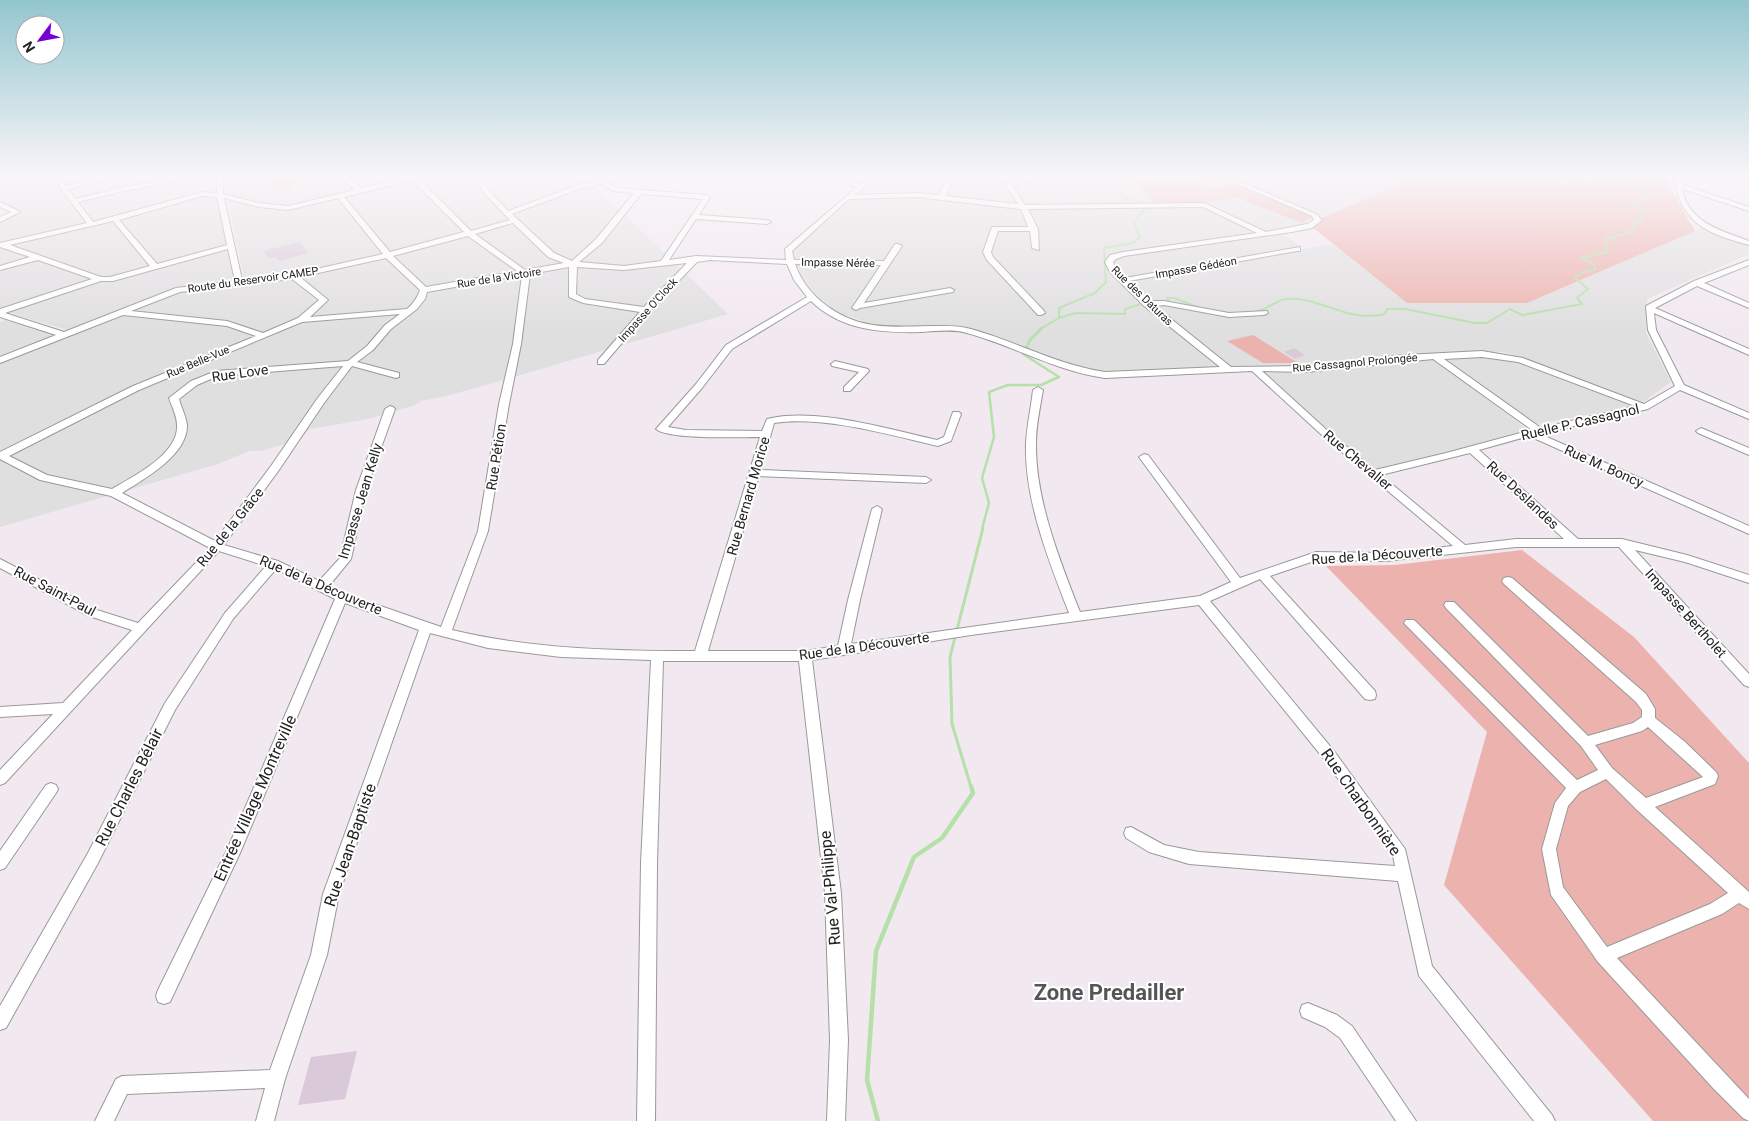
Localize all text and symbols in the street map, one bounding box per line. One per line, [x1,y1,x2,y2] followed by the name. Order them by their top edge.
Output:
[15,15,65,65] north arrow
[20,38,38,55] text: N
[1154,254,1238,282] street label: Impasse Gédéon
[801,256,875,270] street label: Impasse Nérée
[187,264,319,296] street label: Route du Reservoir CAMEP
[1109,264,1175,329] street label: Rue des Daturas
[456,265,542,291] street label: Rue de la Victoire
[616,275,680,345] street label: Impasse O'Clock
[165,343,232,381] street label: Rue Belle-Vue
[1292,351,1418,375] street label: Rue Cassagnol Prolongée
[211,361,269,385] street label: Rue Love
[1519,401,1641,443] street label: Ruelle P. Cassagnol
[483,423,509,491] street label: Rue Pétion
[1320,427,1396,494] street label: Rue Chevalier
[723,435,773,557] street label: Rue Bernard Morice
[335,441,385,561] street label: Impasse Jean Kelly
[1562,441,1646,491] street label: Rue M. Boncy
[1484,458,1562,532] street label: Rue Deslandes
[193,484,267,570] street label: Rue de la Grâce
[1311,542,1443,568] street label: Rue de la Découverte
[257,552,385,618] street label: Rue de la Découverte
[11,563,99,619] street label: Rue Saint-Paul
[1642,565,1730,661] street label: Impasse Bertholet
[798,629,930,663] street label: Rue de la Découverte
[210,712,300,884] street label: Entrée Village Montreville
[91,725,167,849] street label: Rue Charles Bélair
[1317,745,1405,859] street label: Rue Charbonnière
[320,781,380,909] street label: Rue Jean-Baptiste
[816,830,844,946] street label: Rue Val-Philippe
[1034,980,1184,1005] district label: Zone Predailler

